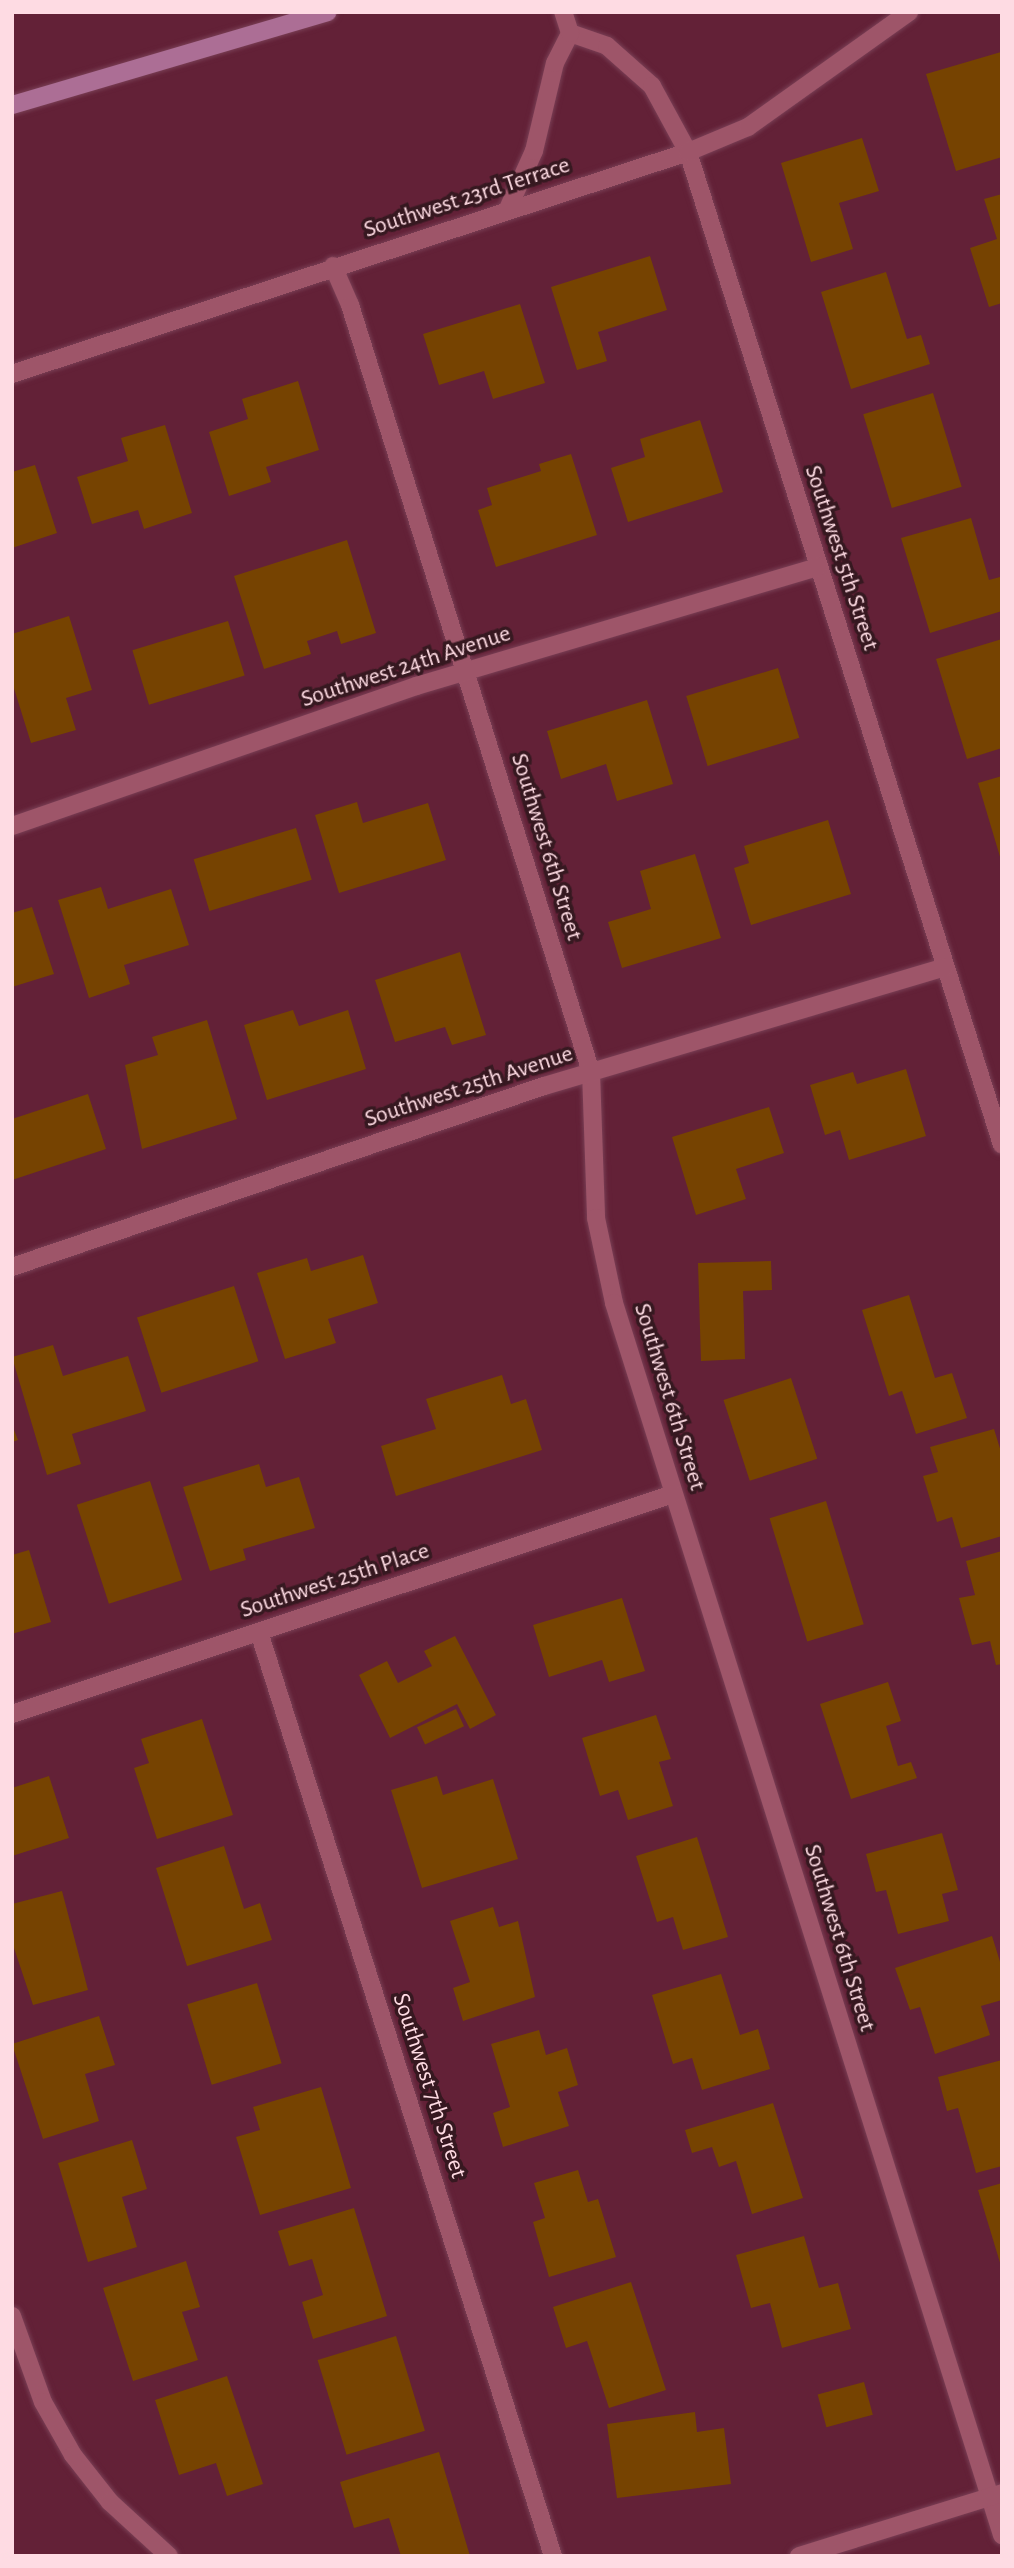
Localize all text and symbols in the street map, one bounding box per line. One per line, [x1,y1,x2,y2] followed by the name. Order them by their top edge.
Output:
[360,151,574,245] street label: Southwest 23rd Terrace
[798,462,884,654] street label: Southwest 5th Street
[298,620,514,714] street label: Southwest 24th Avenue
[504,750,588,944] street label: Southwest 6th Street
[361,1040,577,1134] street label: Southwest 25th Avenue
[627,1300,711,1494] street label: Southwest 6th Street
[237,1537,433,1625] street label: Southwest 25th Place
[797,1841,881,2035] street label: Southwest 6th Street
[386,1990,472,2182] street label: Southwest 7th Street

